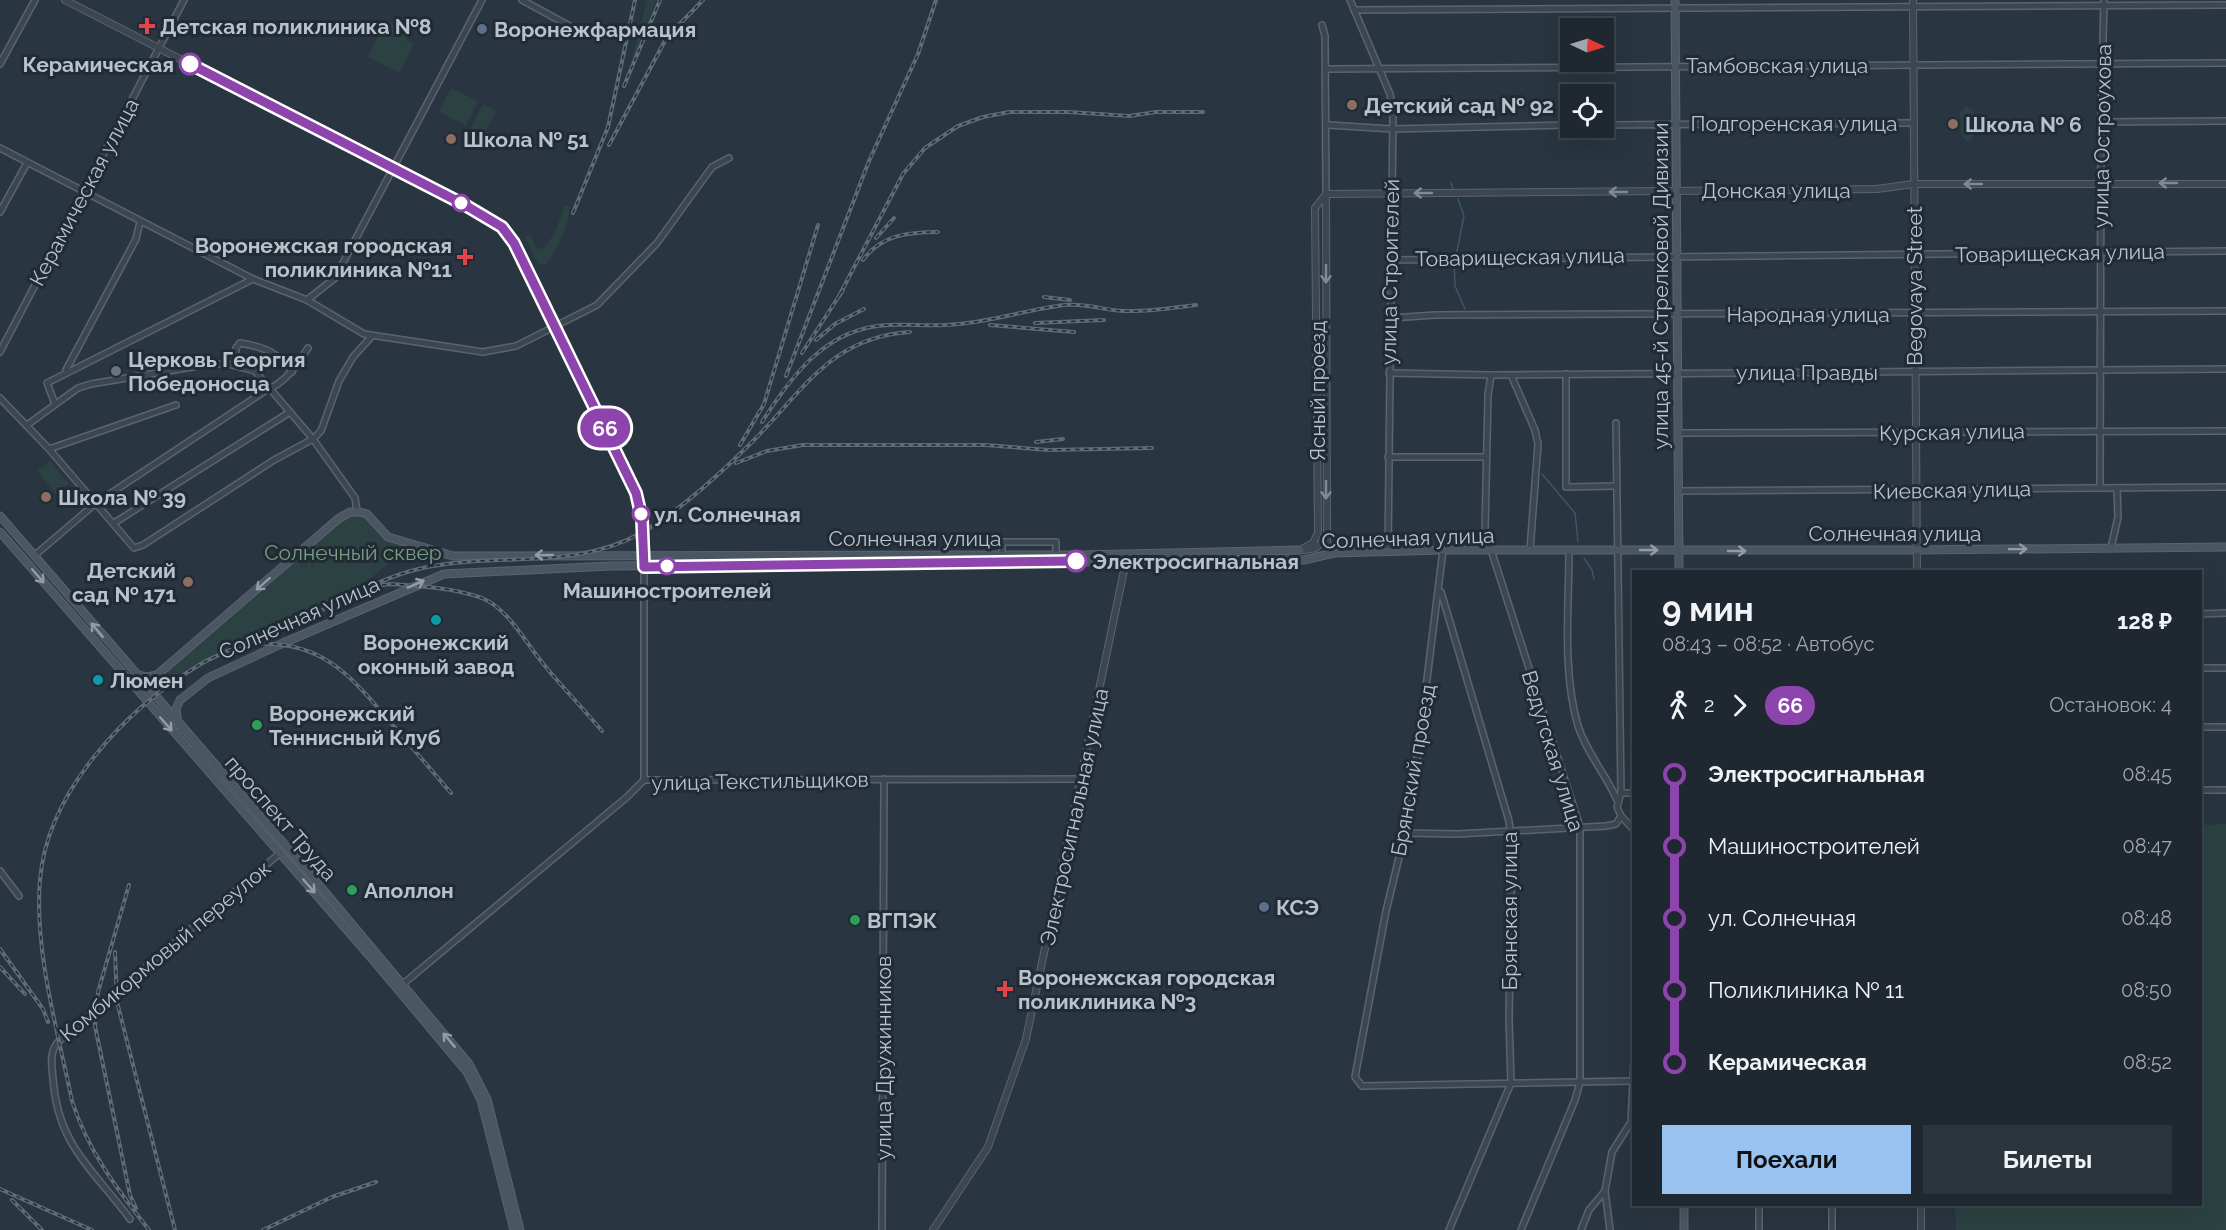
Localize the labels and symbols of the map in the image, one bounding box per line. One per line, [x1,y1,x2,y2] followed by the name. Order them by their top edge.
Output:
[160,14,431,39] place label: Детская поликлиника №8
[138,17,156,35] marker: Детская поликлиника №8
[494,17,696,42] place label: Воронежфармация
[1560,18,1614,72] north arrow
[475,22,489,36] marker: Воронежфармация
[2088,44,2116,228] street label: улица Остроухова
[22,52,174,77] place label: Керамическая
[179,53,201,75] marker: Керамическая
[1686,53,1868,78] street label: Тамбовская улица
[1364,93,1554,118] place label: Детский сад № 92
[24,94,144,290] street label: Керамическая улица
[1345,98,1359,112] marker: Детский сад № 92
[1690,111,1898,136] street label: Подгоренская улица
[1965,112,2082,137] place label: Школа № 6
[1946,117,1960,131] marker: Школа № 6
[1648,123,1673,449] street label: улица 45-й Стрелковой Дивизии
[463,127,589,152] place label: Школа № 51
[444,132,458,146] marker: Школа № 51
[2158,177,2178,189] one-way arrow
[1701,178,1851,203] street label: Донская улица
[1963,178,1983,190] one-way arrow
[1376,179,1404,365] street label: улица Строителей
[1608,186,1628,198] one-way arrow
[1413,187,1433,199] one-way arrow
[452,194,470,212] unlabelled marker
[1902,206,1927,366] street label: Begovaya Street
[195,233,452,282] place label: Воронежская городская поликлиника №11
[1955,239,2165,267] street label: Товарищеская улица
[1415,243,1625,271] street label: Товарищеская улица
[456,248,474,266] marker: Воронежская городская поликлиника №11
[1320,263,1332,283] one-way arrow
[1726,302,1890,327] street label: Народная улица
[1305,321,1330,461] street label: Ясный проезд
[128,347,305,396] place label: Церковь Георгия Победоносца
[1736,360,1878,385] street label: улица Правды
[109,364,123,378] marker: Церковь Георгия Победоносца
[578,408,632,448] line badge: 66
[1879,418,2025,446] street label: Курская улица
[1873,476,2031,504] street label: Киевская улица
[1320,479,1332,499] one-way arrow
[58,485,186,510] place label: Школа № 39
[39,490,53,504] marker: Школа № 39
[654,502,801,527] place label: ул. Солнечная
[632,505,650,523] marker: ул. Солнечная
[1808,521,1982,546] street label: Солнечная улица
[1321,522,1495,554] street label: Солнечная улица
[828,526,1002,551] street label: Солнечная улица
[264,540,442,565] park label: Солнечный сквер
[2007,543,2027,555] one-way arrow
[1638,544,1658,556] one-way arrow
[1727,545,1747,557] one-way arrow
[1092,549,1299,574] place label: Электросигнальная
[534,550,554,561] one-way arrow
[1065,550,1087,572] marker: Электросигнальная
[658,557,676,575] marker: Машиностроителей
[72,558,176,607] place label: Детский сад № 171
[31,568,45,583] one-way arrow
[215,571,383,665] street label: Солнечная улица
[181,575,195,589] marker: Детский сад № 171
[256,577,271,591] one-way arrow
[406,578,424,590] one-way arrow
[563,578,771,603] place label: Машиностроителей
[429,613,443,627] marker: Воронежский оконный завод
[91,622,104,638] one-way arrow
[358,630,514,679] place label: Воронежский оконный завод
[1517,667,1589,835] street label: Ведугская улица
[110,668,183,693] place label: Люмен
[91,673,105,687] marker: Люмен
[1386,682,1440,858] street label: Брянский проезд
[1034,686,1114,948] street label: Электросигнальная улица
[269,701,441,750] place label: Воронежский Теннисный Клуб
[159,716,173,731] one-way arrow
[250,718,264,732] marker: Воронежский Теннисный Клуб
[220,750,342,886] street label: проспект Труда
[651,767,869,795] street label: улица Текстильщиков
[1497,832,1522,990] street label: Брянская улица
[55,855,276,1047] street label: Комбикормовый переулок
[302,878,316,893] one-way arrow
[364,878,454,903] place label: Аполлон
[345,883,359,897] marker: Аполлон
[1276,895,1319,920] place label: КСЭ
[1257,900,1271,914] marker: КСЭ
[867,908,938,933] place label: ВГПЭК
[848,913,862,927] marker: ВГПЭК
[871,956,896,1160] street label: улица Дружинников
[1018,965,1275,1014] place label: Воронежская городская поликлиника №3
[996,980,1014,998] marker: Воронежская городская поликлиника №3
[443,1032,456,1048] one-way arrow

